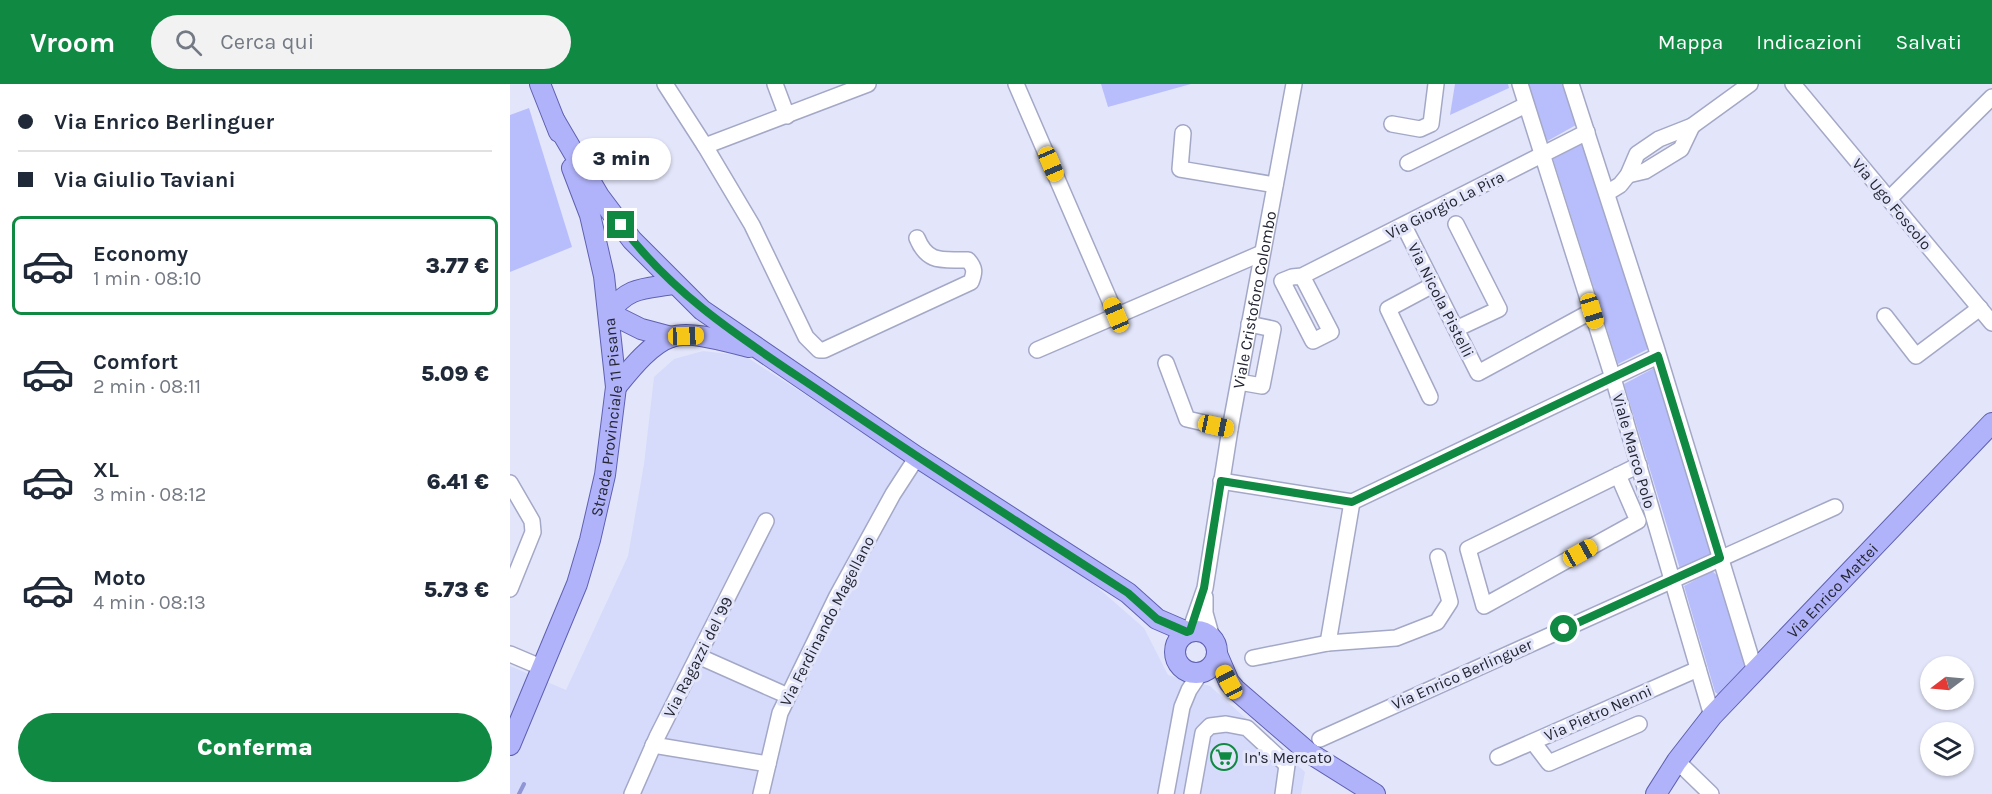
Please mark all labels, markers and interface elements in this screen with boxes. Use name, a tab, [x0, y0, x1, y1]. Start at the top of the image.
search box	[151, 15, 571, 69]
text: Vroom	[30, 26, 115, 59]
icon: search	[172, 26, 205, 59]
text: Cerca qui	[220, 29, 314, 55]
text: Mappa	[1658, 30, 1723, 54]
text: Indicazioni	[1756, 30, 1863, 54]
text: Salvati	[1896, 30, 1962, 54]
text: Via Enrico Berlinguer	[54, 109, 274, 135]
callout: 3 min	[572, 138, 670, 180]
car	[1036, 144, 1066, 184]
text: 3 min	[593, 147, 650, 170]
street label: Via Ugo Foscolo	[1848, 154, 1936, 254]
text: Via Giulio Taviani	[54, 167, 236, 193]
street label: Via Giorgio La Pira	[1383, 167, 1507, 243]
street label: Viale Cristoforo Colombo	[1228, 209, 1280, 390]
route end	[607, 211, 634, 238]
icon: car	[21, 239, 75, 293]
street label: Via Nicola Pistelli	[1404, 239, 1478, 361]
text: Economy	[93, 241, 188, 267]
text: 3.77 €	[425, 253, 489, 279]
text: 1 min · 08:10	[93, 267, 201, 290]
car	[1578, 291, 1606, 331]
car	[1101, 295, 1131, 335]
street label: Strada Provinciale 11 Pisana	[586, 317, 626, 518]
car	[668, 326, 704, 346]
icon: car	[21, 347, 75, 401]
text: Comfort	[93, 349, 178, 375]
text: 5.09 €	[421, 361, 489, 387]
text: 2 min · 08:11	[93, 375, 201, 398]
street label: Viale Marco Polo	[1608, 391, 1660, 511]
car	[1197, 413, 1235, 439]
icon: car	[21, 455, 75, 509]
text: XL	[93, 457, 119, 483]
text: 6.41 €	[427, 469, 489, 495]
text: 3 min · 08:12	[93, 483, 206, 506]
street label: Via Ferdinando Magellano	[776, 533, 878, 709]
car	[1560, 536, 1600, 570]
street label: Via Enrico Mattei	[1782, 539, 1882, 642]
icon: car	[21, 563, 75, 617]
text: Moto	[93, 565, 146, 591]
text: 5.73 €	[424, 577, 489, 603]
text: 4 min · 08:13	[93, 591, 206, 614]
street label: Via Ragazzi del '99	[659, 593, 737, 721]
route start	[1550, 615, 1577, 642]
street label: Via Enrico Berlinguer	[1389, 634, 1535, 714]
north arrow	[1920, 656, 1974, 710]
map controls	[1920, 656, 1974, 776]
car	[1213, 662, 1245, 702]
street label: Via Pietro Nenni	[1541, 681, 1655, 745]
button: Conferma	[18, 713, 492, 782]
button: layers	[1920, 722, 1974, 776]
supermarket icon: In's Mercato	[1209, 742, 1239, 772]
place label: In's Mercato	[1244, 748, 1332, 767]

